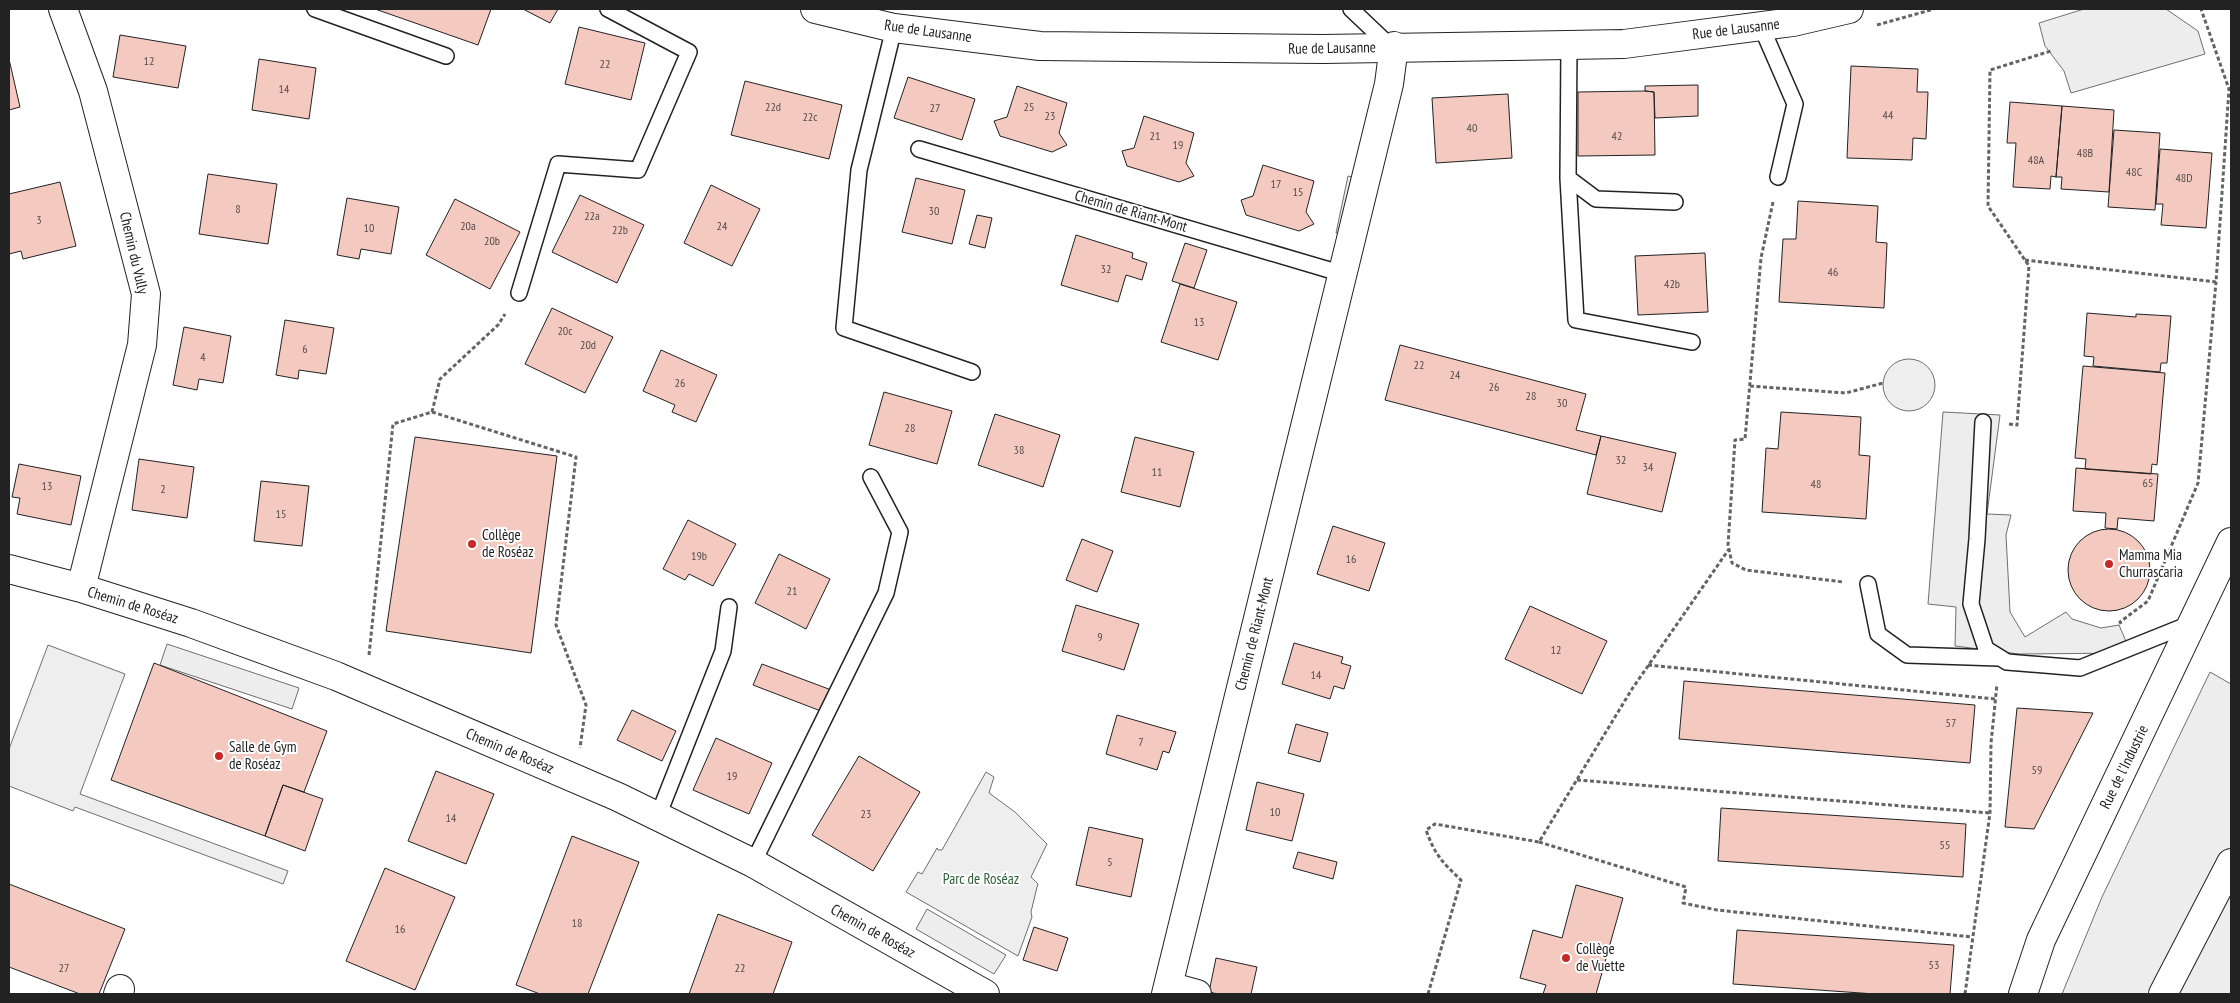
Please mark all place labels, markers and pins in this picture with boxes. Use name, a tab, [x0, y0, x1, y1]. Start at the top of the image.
place label: Collège de Roséaz	[482, 525, 534, 561]
marker: Collège de Roséaz	[466, 538, 478, 550]
place label: Mamma Mia Churrascaria	[2119, 545, 2183, 581]
marker: Mamma Mia Churrascaria	[2103, 558, 2115, 570]
place label: Salle de Gym de Roséaz	[229, 737, 296, 773]
marker: Salle de Gym de Roséaz	[213, 750, 225, 762]
place label: Collège de Vuette	[1576, 939, 1625, 975]
marker: Collège de Vuette	[1560, 952, 1572, 964]

